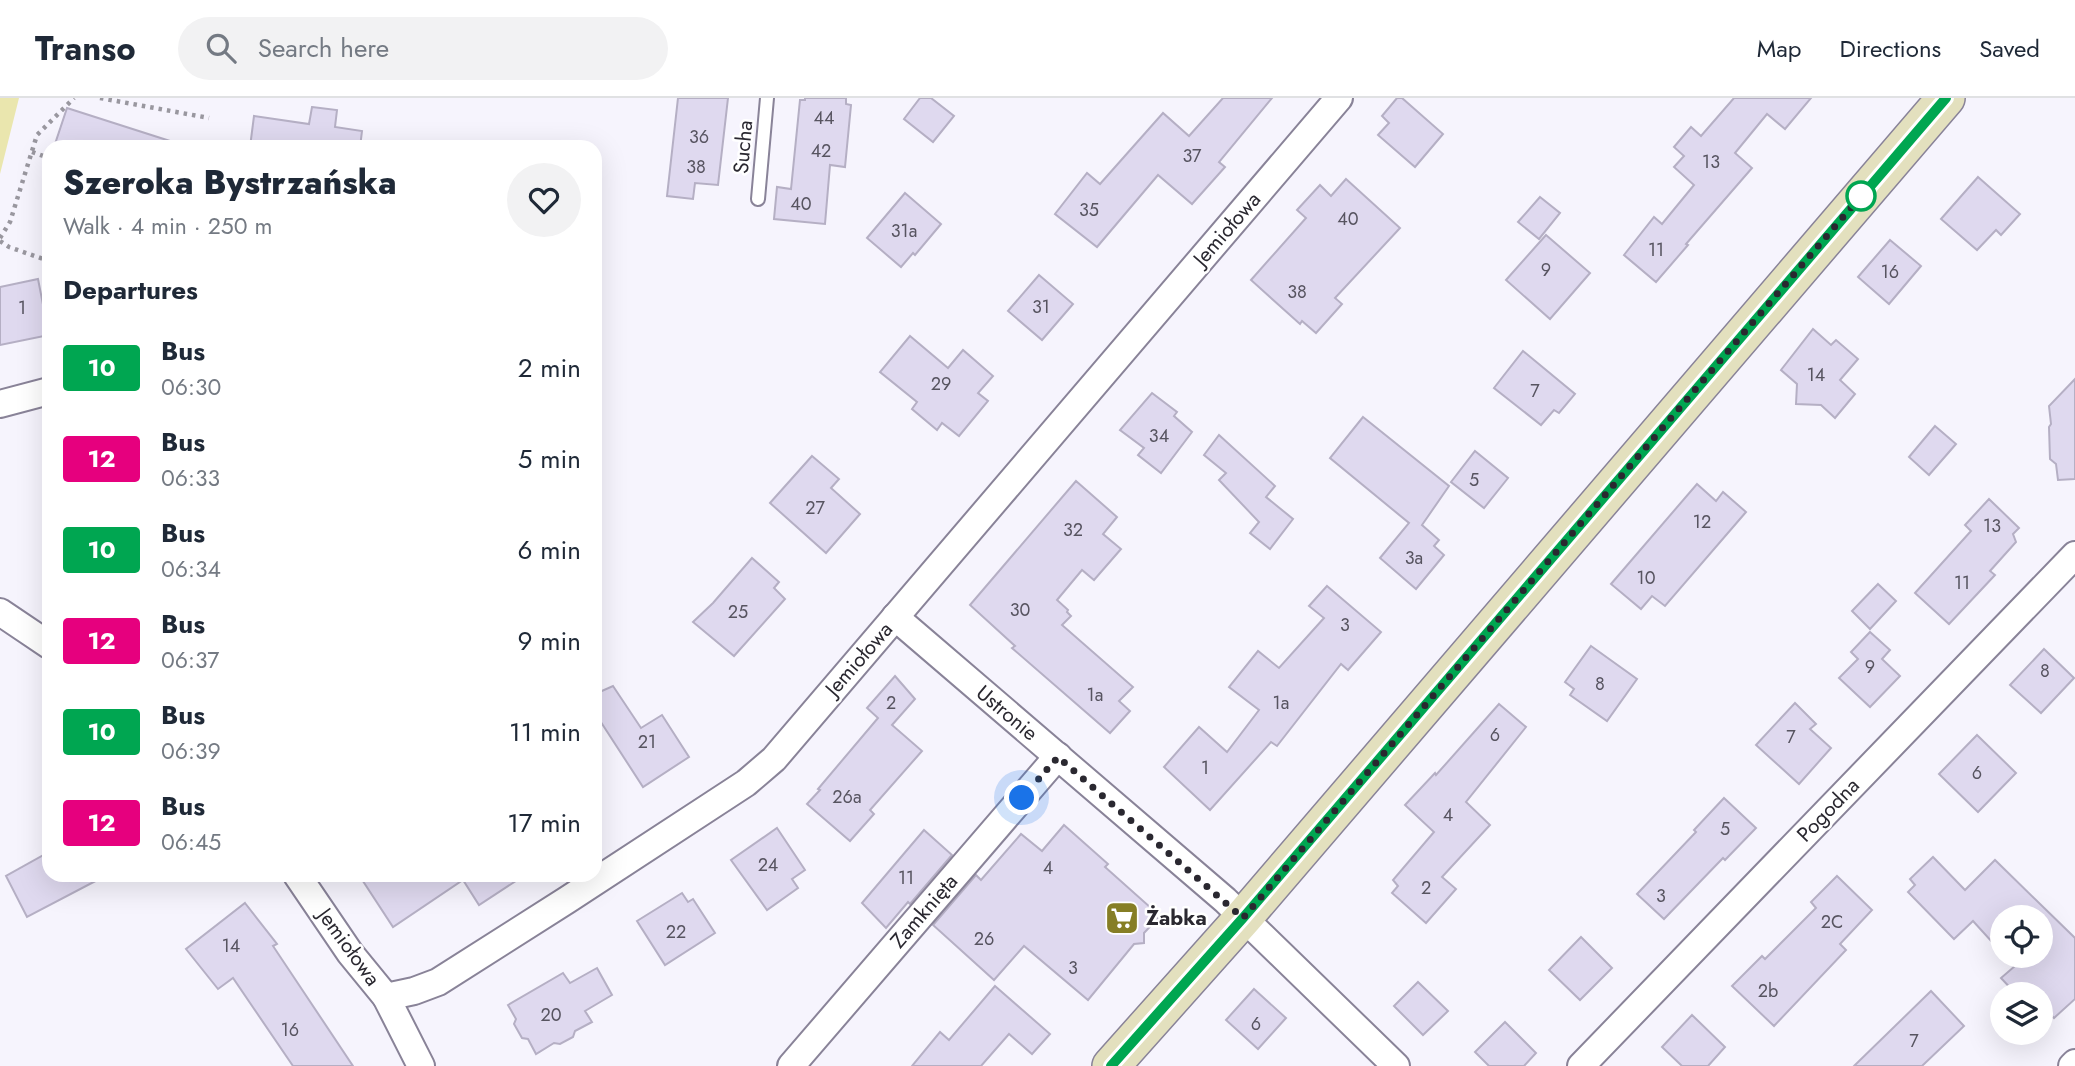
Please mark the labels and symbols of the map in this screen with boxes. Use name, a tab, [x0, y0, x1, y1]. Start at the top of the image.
house number: 44	[814, 105, 835, 131]
street label: Sucha	[726, 119, 760, 175]
house number: 36	[689, 124, 709, 150]
house number: 42	[811, 138, 831, 164]
house number: 37	[1182, 143, 1202, 169]
house number: 13	[1702, 149, 1720, 175]
house number: 38	[686, 154, 706, 180]
unlabelled marker	[1846, 181, 1876, 211]
street label: Jemiołowa	[1184, 185, 1268, 275]
house number: 40	[790, 191, 812, 217]
house number: 35	[1079, 197, 1099, 223]
house number: 40	[1337, 206, 1359, 232]
house number: 31a	[891, 218, 917, 244]
house number: 11	[1648, 237, 1664, 263]
house number: 9	[1541, 257, 1551, 283]
house number: 16	[1881, 259, 1899, 285]
house number: 38	[1287, 279, 1307, 305]
house number: 31	[1032, 294, 1050, 320]
house number: 1	[18, 295, 26, 321]
house number: 14	[1807, 362, 1825, 388]
house number: 29	[931, 371, 951, 397]
house number: 7	[1530, 378, 1540, 404]
house number: 34	[1149, 423, 1169, 449]
house number: 5	[1469, 467, 1479, 493]
house number: 27	[805, 495, 825, 521]
house number: 12	[1693, 509, 1711, 535]
house number: 13	[1983, 513, 2001, 539]
house number: 32	[1063, 517, 1083, 543]
house number: 3a	[1405, 545, 1423, 571]
house number: 10	[1637, 565, 1656, 591]
house number: 11	[1954, 570, 1970, 596]
house number: 30	[1010, 597, 1031, 623]
house number: 25	[728, 599, 748, 625]
house number: 3	[1340, 612, 1350, 638]
street label: Jemiołowa	[816, 615, 900, 705]
house number: 9	[1865, 654, 1875, 680]
house number: 8	[2040, 658, 2050, 684]
house number: 8	[1595, 671, 1605, 697]
street label: Ustronie	[970, 678, 1044, 748]
house number: 1a	[1087, 682, 1103, 708]
house number: 2	[886, 690, 896, 716]
house number: 1a	[1273, 690, 1289, 716]
house number: 6	[1490, 722, 1500, 748]
house number: 7	[1786, 724, 1796, 750]
house number: 21	[638, 729, 656, 755]
house number: 1	[1201, 755, 1209, 781]
house number: 6	[1972, 760, 1982, 786]
street label: Pogodna	[1790, 771, 1866, 849]
your location	[1004, 780, 1039, 815]
house number: 26a	[832, 784, 862, 810]
house number: 4	[1443, 802, 1453, 828]
house number: 5	[1720, 816, 1730, 842]
house number: 24	[758, 852, 778, 878]
house number: 4	[1043, 855, 1053, 881]
house number: 11	[898, 865, 914, 891]
street label: Zamknięta	[883, 867, 965, 955]
house number: 2	[1421, 875, 1431, 901]
house number: 3	[1656, 883, 1666, 909]
supermarket icon: Żabka	[1103, 899, 1141, 937]
street label: Jemiołowa	[309, 900, 387, 992]
place label: Żabka	[1146, 903, 1207, 933]
house number: 2C	[1821, 909, 1843, 935]
house number: 22	[666, 919, 686, 945]
house number: 26	[974, 926, 994, 952]
house number: 14	[222, 933, 240, 959]
house number: 3	[1068, 955, 1078, 981]
house number: 2b	[1758, 978, 1778, 1004]
house number: 20	[540, 1002, 562, 1028]
house number: 6	[1251, 1011, 1261, 1037]
house number: 16	[281, 1017, 299, 1043]
house number: 7	[1909, 1028, 1919, 1054]

